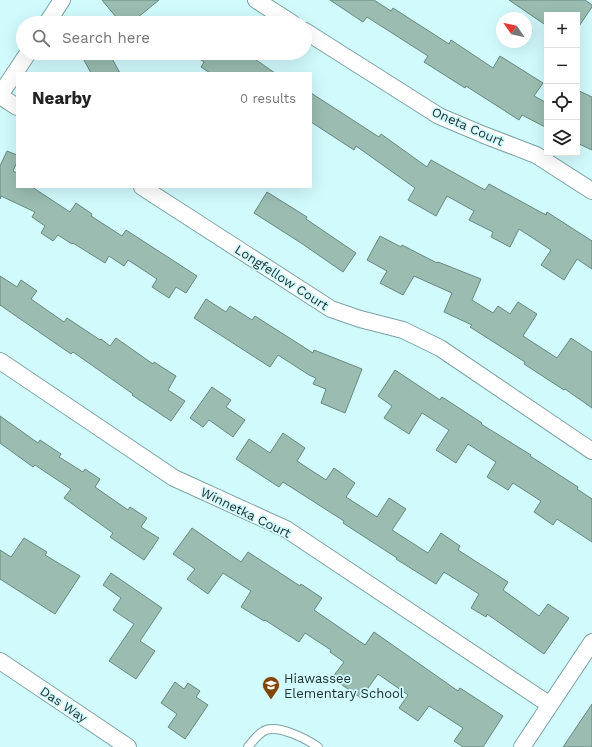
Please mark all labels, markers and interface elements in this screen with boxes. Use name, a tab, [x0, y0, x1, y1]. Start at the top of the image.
north arrow	[496, 12, 532, 48]
map controls	[544, 12, 580, 156]
button: +	[544, 12, 580, 48]
search box	[16, 16, 312, 60]
icon: search	[30, 27, 52, 49]
text: Search here	[62, 29, 150, 47]
button: −	[544, 48, 580, 84]
button: locate	[544, 84, 580, 120]
text: Nearby	[32, 88, 91, 108]
text: 0 results	[240, 91, 296, 106]
street label: Oneta Court	[430, 104, 507, 149]
button: layers	[544, 120, 580, 156]
street label: Longfellow Court	[232, 242, 332, 314]
street label: Winnetka Court	[198, 484, 294, 541]
place label: Hiawassee Elementary School	[284, 671, 404, 701]
school or university icon: Hiawassee Elementary School	[261, 675, 281, 700]
street label: Das Way	[37, 683, 90, 726]

